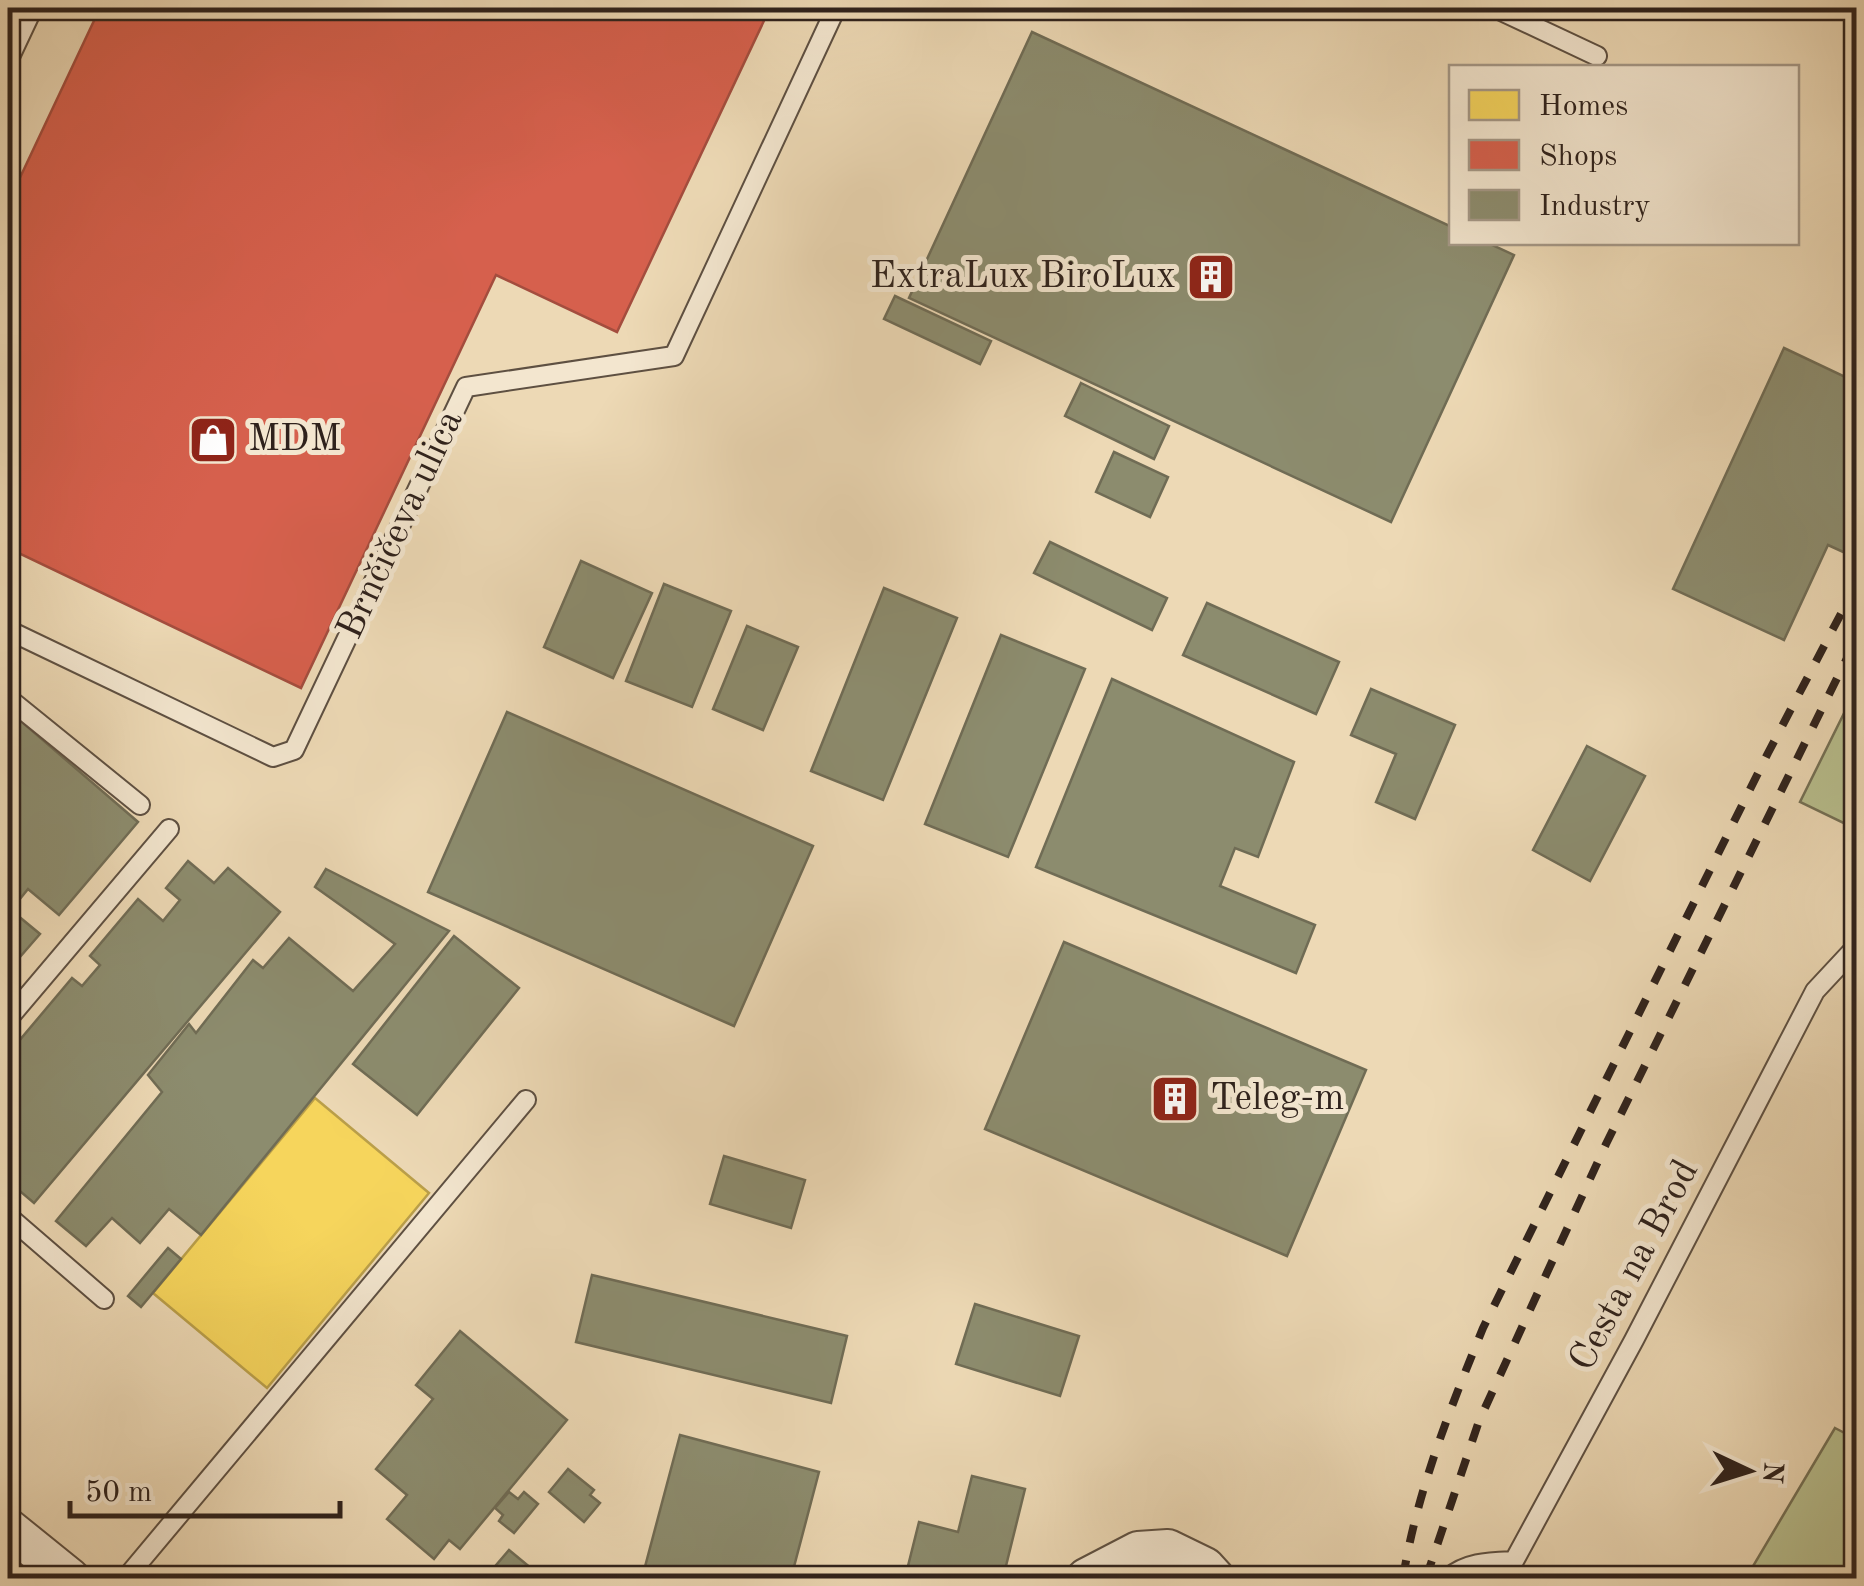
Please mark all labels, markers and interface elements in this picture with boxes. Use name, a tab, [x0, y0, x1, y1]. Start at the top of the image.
legend	[1449, 65, 1799, 245]
text: Homes	[1539, 92, 1628, 122]
text: Shops	[1539, 142, 1617, 172]
text: Industry	[1539, 192, 1651, 222]
building icon: ExtraLux BiroLux	[1185, 251, 1237, 303]
place label: ExtraLux BiroLux	[870, 258, 1176, 296]
street label: Brnčičeva ulica	[331, 405, 471, 645]
shop icon: MDM	[187, 414, 239, 466]
place label: MDM	[248, 421, 341, 459]
building icon: Teleg-m	[1149, 1073, 1201, 1125]
place label: Teleg-m	[1210, 1080, 1345, 1118]
street label: Cesta na Brod	[1564, 1154, 1706, 1378]
north arrow	[1699, 1421, 1799, 1521]
scale bar	[70, 1456, 340, 1518]
text: N	[1756, 1461, 1786, 1485]
text: 50 m	[85, 1478, 152, 1508]

